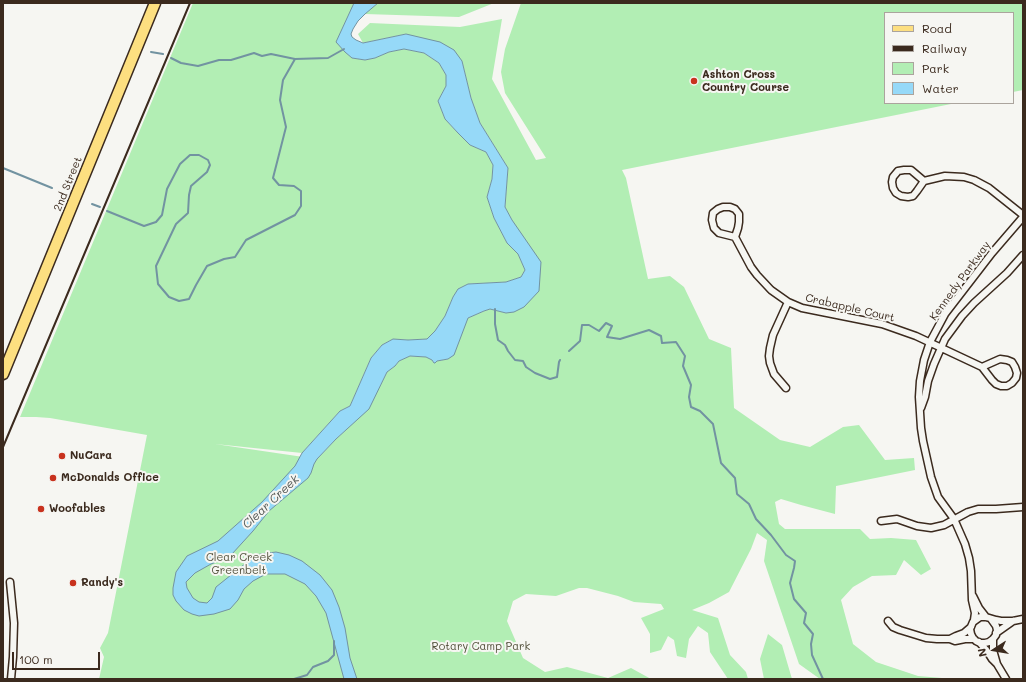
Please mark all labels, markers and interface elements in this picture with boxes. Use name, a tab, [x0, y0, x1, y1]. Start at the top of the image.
legend	[884, 12, 1014, 104]
text: Road	[922, 20, 952, 36]
text: Railway	[922, 40, 967, 56]
text: Park	[922, 60, 949, 76]
place label: Ashton Cross Country Course	[702, 68, 789, 94]
marker: Ashton Cross Country Course	[689, 76, 699, 86]
text: Water	[922, 80, 959, 96]
street label: 2nd Street	[51, 155, 85, 213]
street label: Kennedy Parkway	[927, 239, 993, 323]
street label: Crabapple Court	[804, 291, 896, 325]
place label: NuCara	[70, 449, 112, 463]
marker: NuCara	[57, 451, 67, 461]
place label: McDonalds Office	[61, 471, 159, 485]
water label: Clear Creek	[240, 472, 302, 532]
marker: McDonalds Office	[48, 473, 58, 483]
place label: Woofables	[49, 502, 105, 516]
marker: Woofables	[36, 504, 46, 514]
park label: Clear Creek Greenbelt	[206, 551, 272, 577]
place label: Randy's	[81, 576, 123, 590]
marker: Randy's	[68, 578, 78, 588]
north arrow	[974, 630, 1014, 670]
park label: Rotary Camp Park	[432, 640, 530, 654]
scale bar	[14, 644, 102, 670]
text: N	[974, 647, 990, 658]
text: 100 m	[19, 651, 53, 667]

